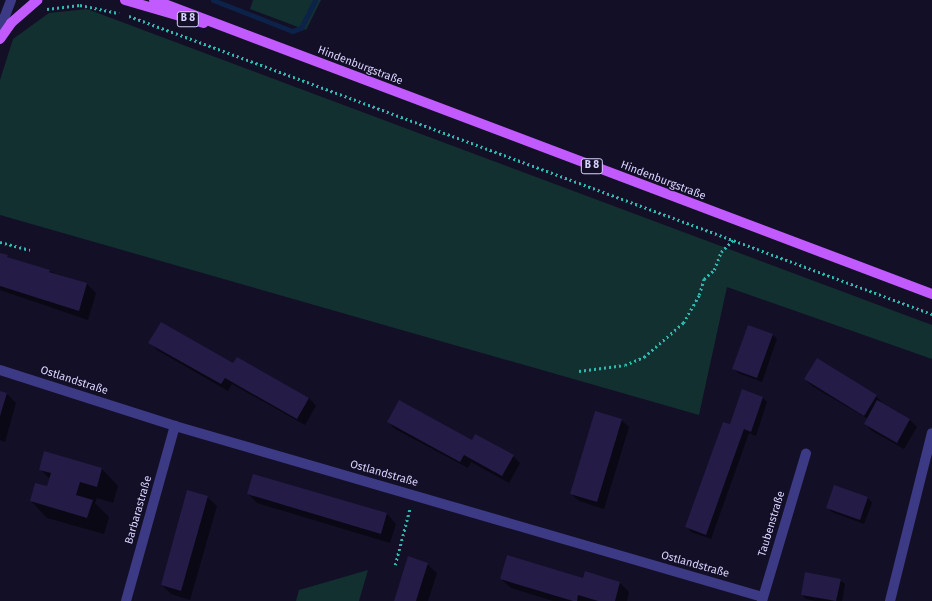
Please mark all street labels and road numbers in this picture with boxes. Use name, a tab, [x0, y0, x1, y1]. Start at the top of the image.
road number: B 8	[176, 11, 200, 27]
street label: Hindenburgstraße	[316, 44, 404, 88]
road number: B 8	[580, 158, 604, 174]
street label: Hindenburgstraße	[619, 159, 707, 203]
street label: Ostlandstraße	[39, 364, 109, 398]
street label: Ostlandstraße	[348, 458, 420, 490]
street label: Barbarastraße	[123, 474, 155, 546]
street label: Taubenstraße	[756, 490, 788, 558]
street label: Ostlandstraße	[659, 549, 731, 581]

